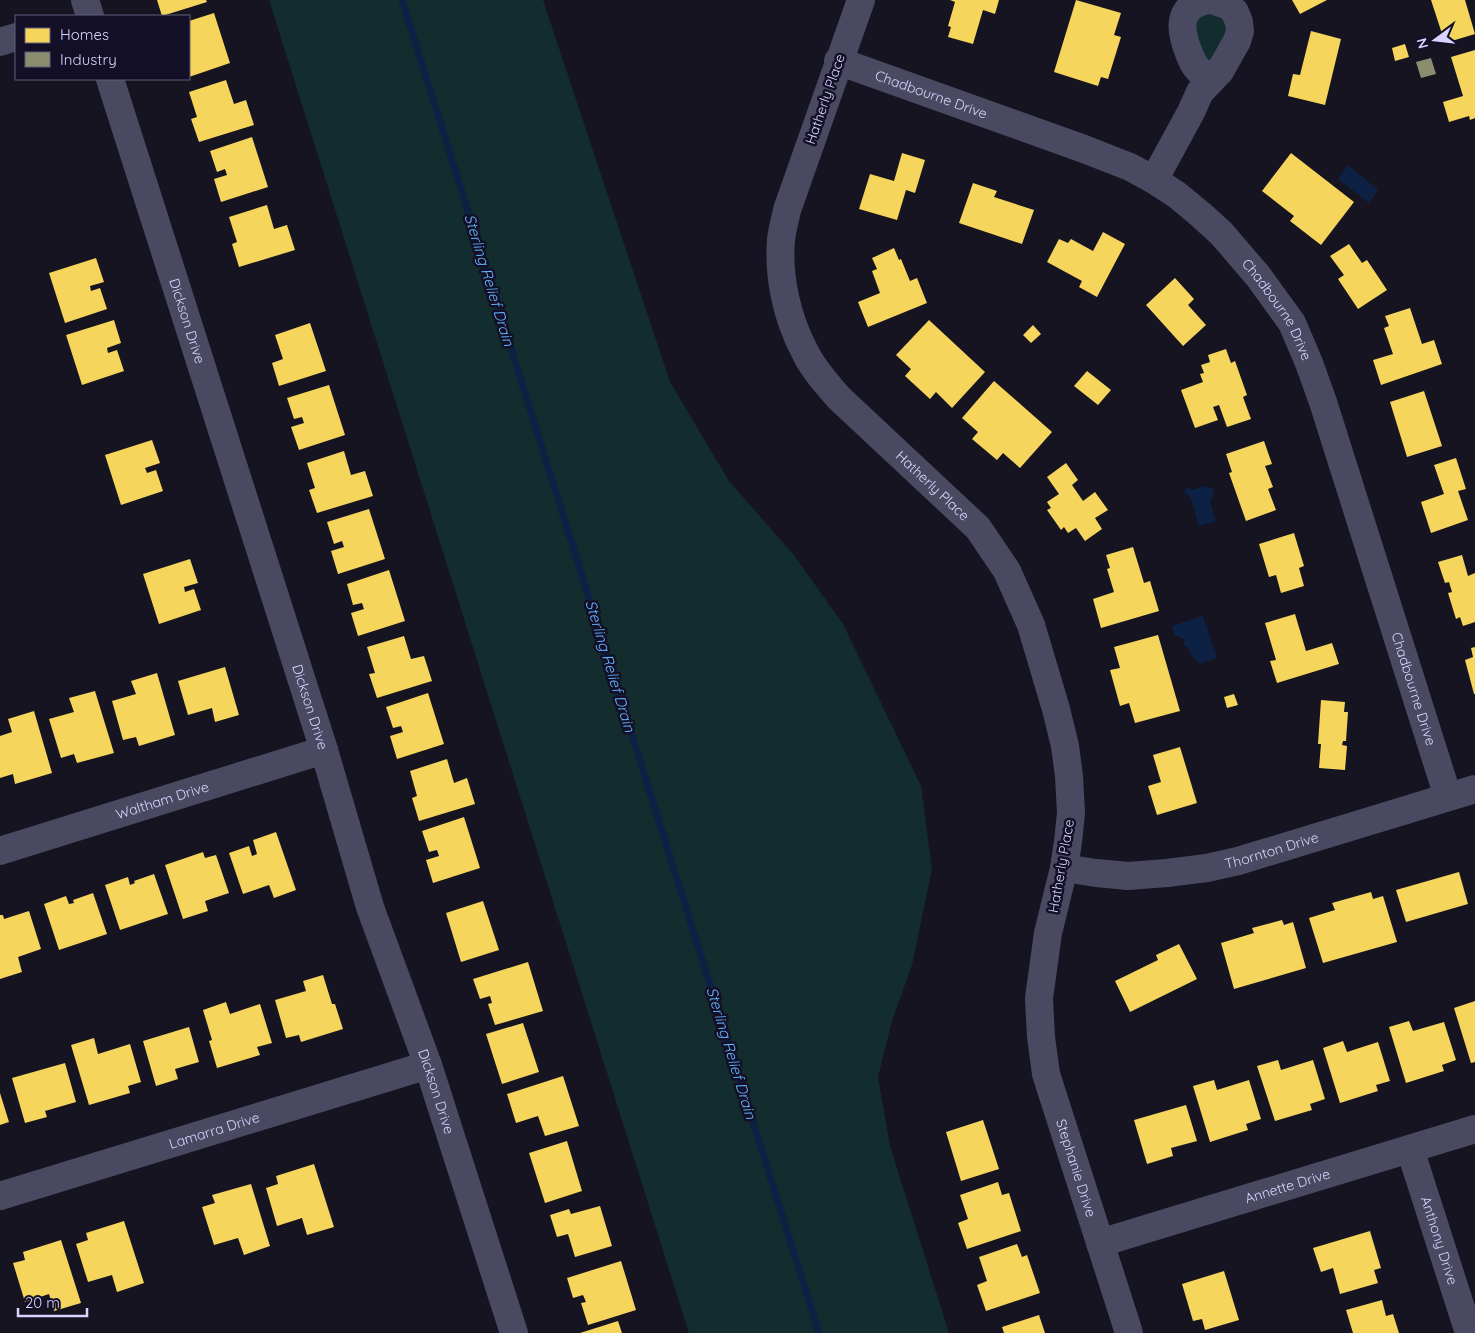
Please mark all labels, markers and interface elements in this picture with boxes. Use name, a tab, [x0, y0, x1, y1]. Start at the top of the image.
legend	[15, 15, 190, 80]
north arrow	[1410, 15, 1460, 65]
text: Homes	[60, 25, 109, 44]
text: N	[1412, 36, 1432, 51]
text: Industry	[60, 50, 117, 69]
street label: Hatherly Place	[801, 51, 849, 147]
street label: Chadbourne Drive	[873, 66, 990, 123]
water label: Sterling Relief Drain	[460, 212, 519, 348]
street label: Chadbourne Drive	[1238, 255, 1316, 363]
street label: Dickson Drive	[165, 276, 209, 366]
street label: Hatherly Place	[892, 447, 974, 525]
water label: Sterling Relief Drain	[581, 598, 640, 734]
street label: Chadbourne Drive	[1387, 630, 1440, 748]
street label: Dickson Drive	[288, 662, 332, 752]
street label: Waltham Drive	[114, 777, 211, 823]
street label: Hatherly Place	[1044, 818, 1078, 914]
street label: Thornton Drive	[1223, 828, 1321, 873]
water label: Sterling Relief Drain	[702, 985, 761, 1121]
street label: Dickson Drive	[414, 1046, 459, 1136]
street label: Lamarra Drive	[167, 1108, 262, 1153]
street label: Stephanie Drive	[1052, 1117, 1100, 1219]
street label: Annette Drive	[1243, 1165, 1332, 1207]
street label: Anthony Drive	[1417, 1194, 1462, 1287]
scale bar	[18, 1286, 86, 1318]
text: 20 m	[25, 1293, 60, 1312]

